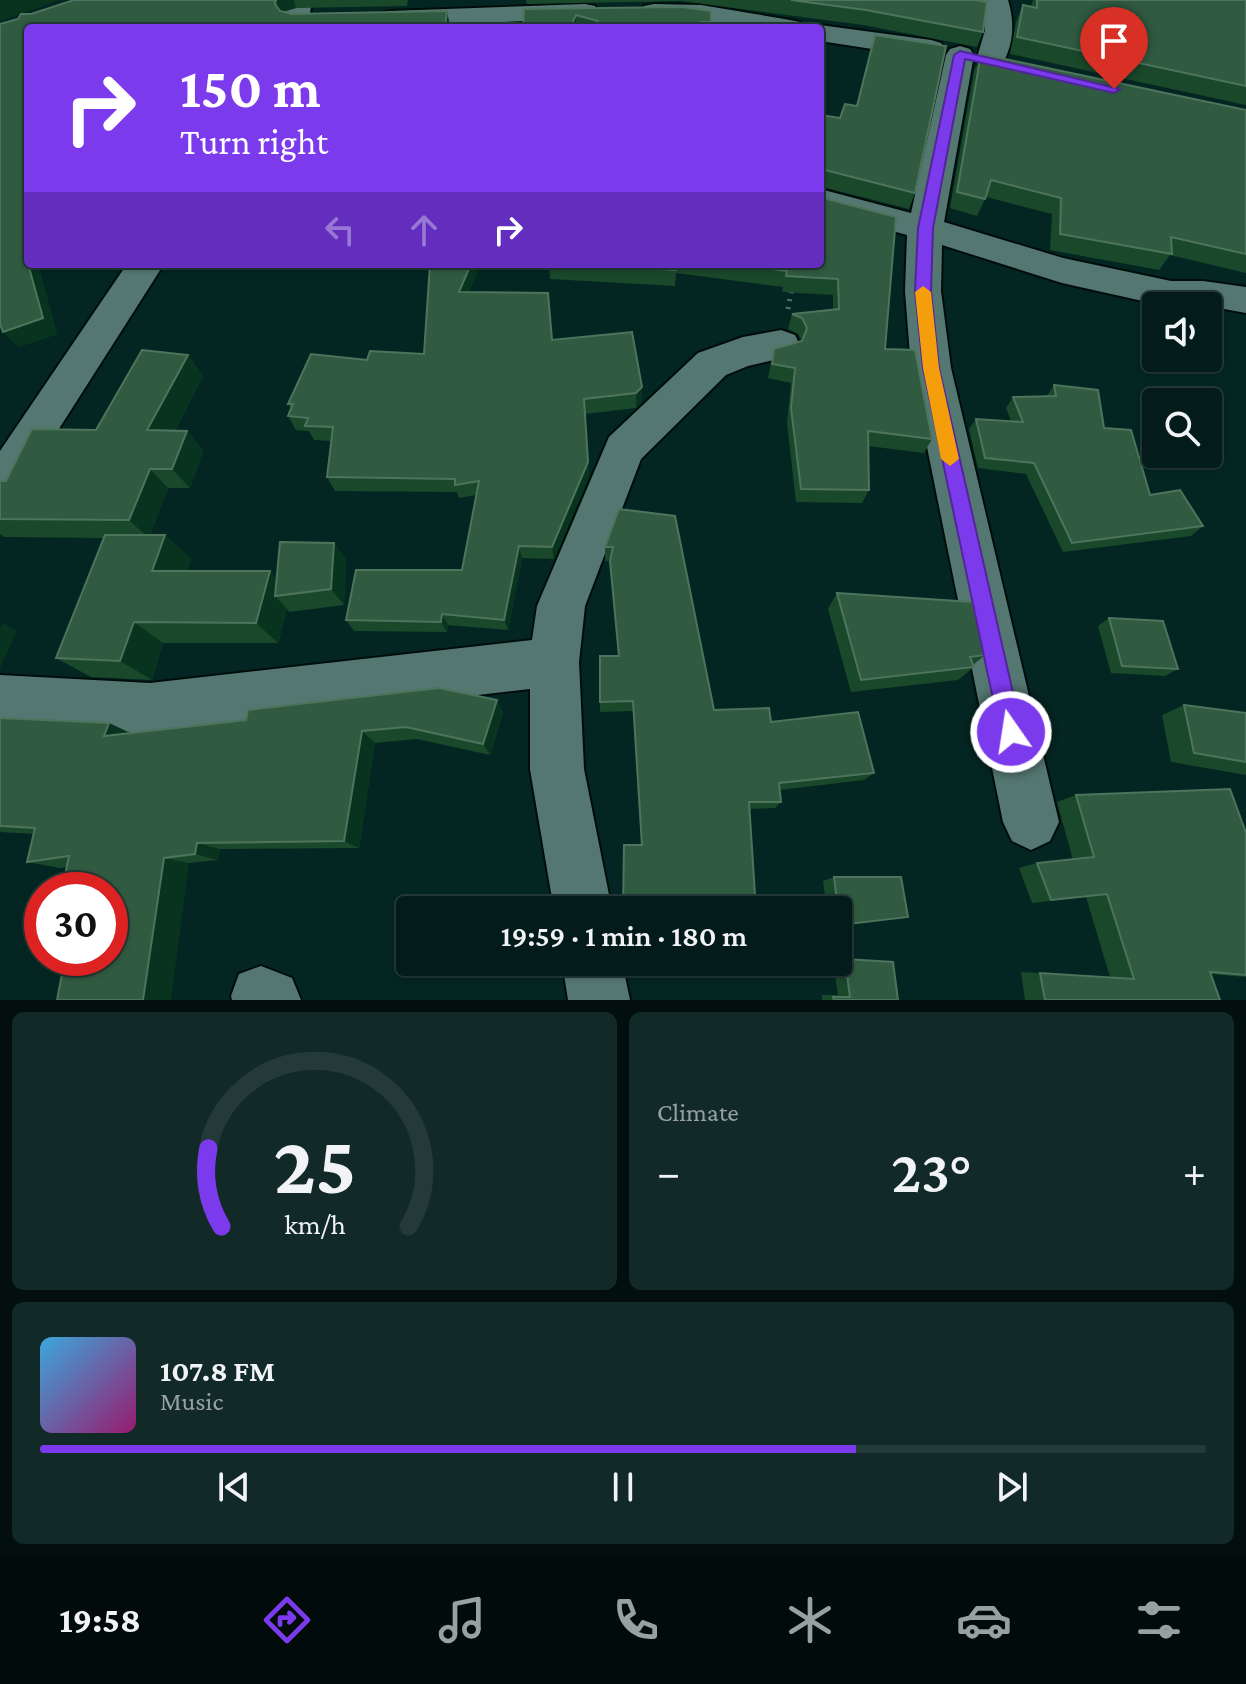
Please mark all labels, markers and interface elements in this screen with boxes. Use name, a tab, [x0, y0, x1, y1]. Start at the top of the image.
pin	[1080, 7, 1148, 89]
icon: arrive	[1092, 19, 1136, 63]
icon: right	[48, 56, 152, 160]
text: 150 m	[180, 57, 321, 119]
text: Turn right	[180, 122, 328, 162]
icon: left	[318, 208, 362, 252]
icon: ahead	[402, 208, 446, 252]
icon: right	[486, 208, 530, 252]
map controls	[1142, 292, 1222, 468]
button: sound	[1142, 292, 1222, 372]
button: search	[1142, 388, 1222, 468]
position arrow	[969, 690, 1053, 774]
speed limit sign: 30	[24, 872, 128, 976]
text: 19:59 · 1 min · 180 m	[501, 919, 747, 952]
text: Climate	[657, 1098, 739, 1127]
text: 25	[273, 1118, 356, 1211]
text: 23°	[891, 1138, 972, 1205]
text: −	[657, 1148, 680, 1196]
text: +	[1183, 1148, 1206, 1196]
text: km/h	[284, 1208, 345, 1240]
text: 107.8 FM	[160, 1354, 275, 1387]
text: Music	[160, 1387, 223, 1416]
icon: previous	[212, 1465, 256, 1509]
icon: pause	[601, 1465, 645, 1509]
icon: next	[990, 1465, 1034, 1509]
icon: directions	[259, 1592, 315, 1648]
icon: music	[434, 1592, 490, 1648]
icon: phone	[608, 1592, 664, 1648]
icon: climate	[782, 1592, 838, 1648]
icon: car	[956, 1592, 1012, 1648]
icon: filters	[1131, 1592, 1187, 1648]
text: 19:58	[59, 1600, 141, 1640]

